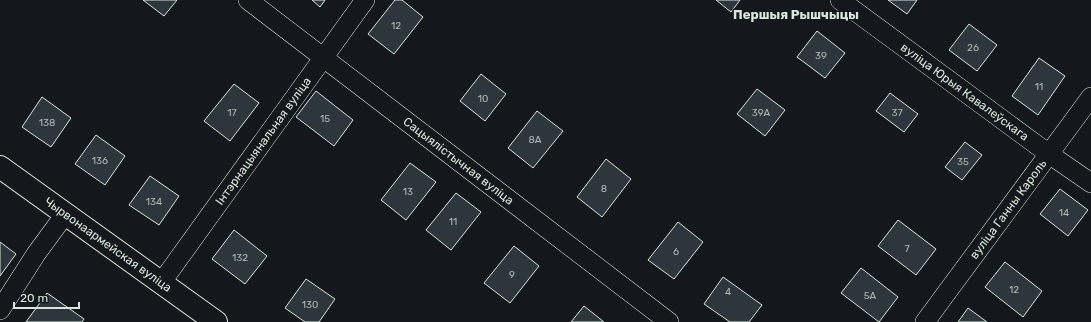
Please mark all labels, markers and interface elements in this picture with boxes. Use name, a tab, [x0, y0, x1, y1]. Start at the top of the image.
district label: Першыя Рышчыцы	[733, 7, 859, 22]
house number: 12	[391, 20, 401, 32]
street label: вуліца Юрыя Кавалеўскага	[898, 40, 1031, 144]
house number: 26	[967, 42, 979, 54]
house number: 39	[815, 50, 827, 62]
street label: Інтэрнацыянальная вуліца	[213, 74, 314, 208]
house number: 11	[1035, 81, 1043, 93]
house number: 10	[478, 93, 488, 105]
house number: 17	[227, 107, 237, 119]
house number: 39А	[752, 107, 771, 119]
house number: 37	[891, 107, 903, 119]
house number: 15	[320, 113, 330, 125]
street label: Сацыялістычная вуліца	[401, 114, 516, 208]
house number: 138	[39, 117, 55, 129]
house number: 8А	[528, 134, 542, 146]
house number: 136	[92, 155, 108, 167]
house number: 35	[957, 156, 969, 168]
street label: вуліца Ганны Кароль	[967, 157, 1049, 262]
house number: 8	[601, 183, 607, 195]
house number: 13	[403, 186, 413, 198]
street label: Чырвонаармейская вуліца	[42, 194, 174, 295]
house number: 134	[146, 196, 162, 208]
house number: 14	[1059, 207, 1069, 219]
house number: 11	[449, 216, 457, 228]
house number: 7	[904, 243, 910, 255]
house number: 6	[673, 246, 679, 258]
house number: 132	[232, 252, 248, 264]
house number: 9	[509, 269, 515, 281]
scale bar	[14, 284, 79, 310]
house number: 12	[1009, 284, 1019, 296]
house number: 4	[725, 286, 731, 298]
house number: 5А	[864, 290, 877, 302]
text: 20 m	[20, 291, 48, 305]
house number: 130	[302, 299, 318, 311]

